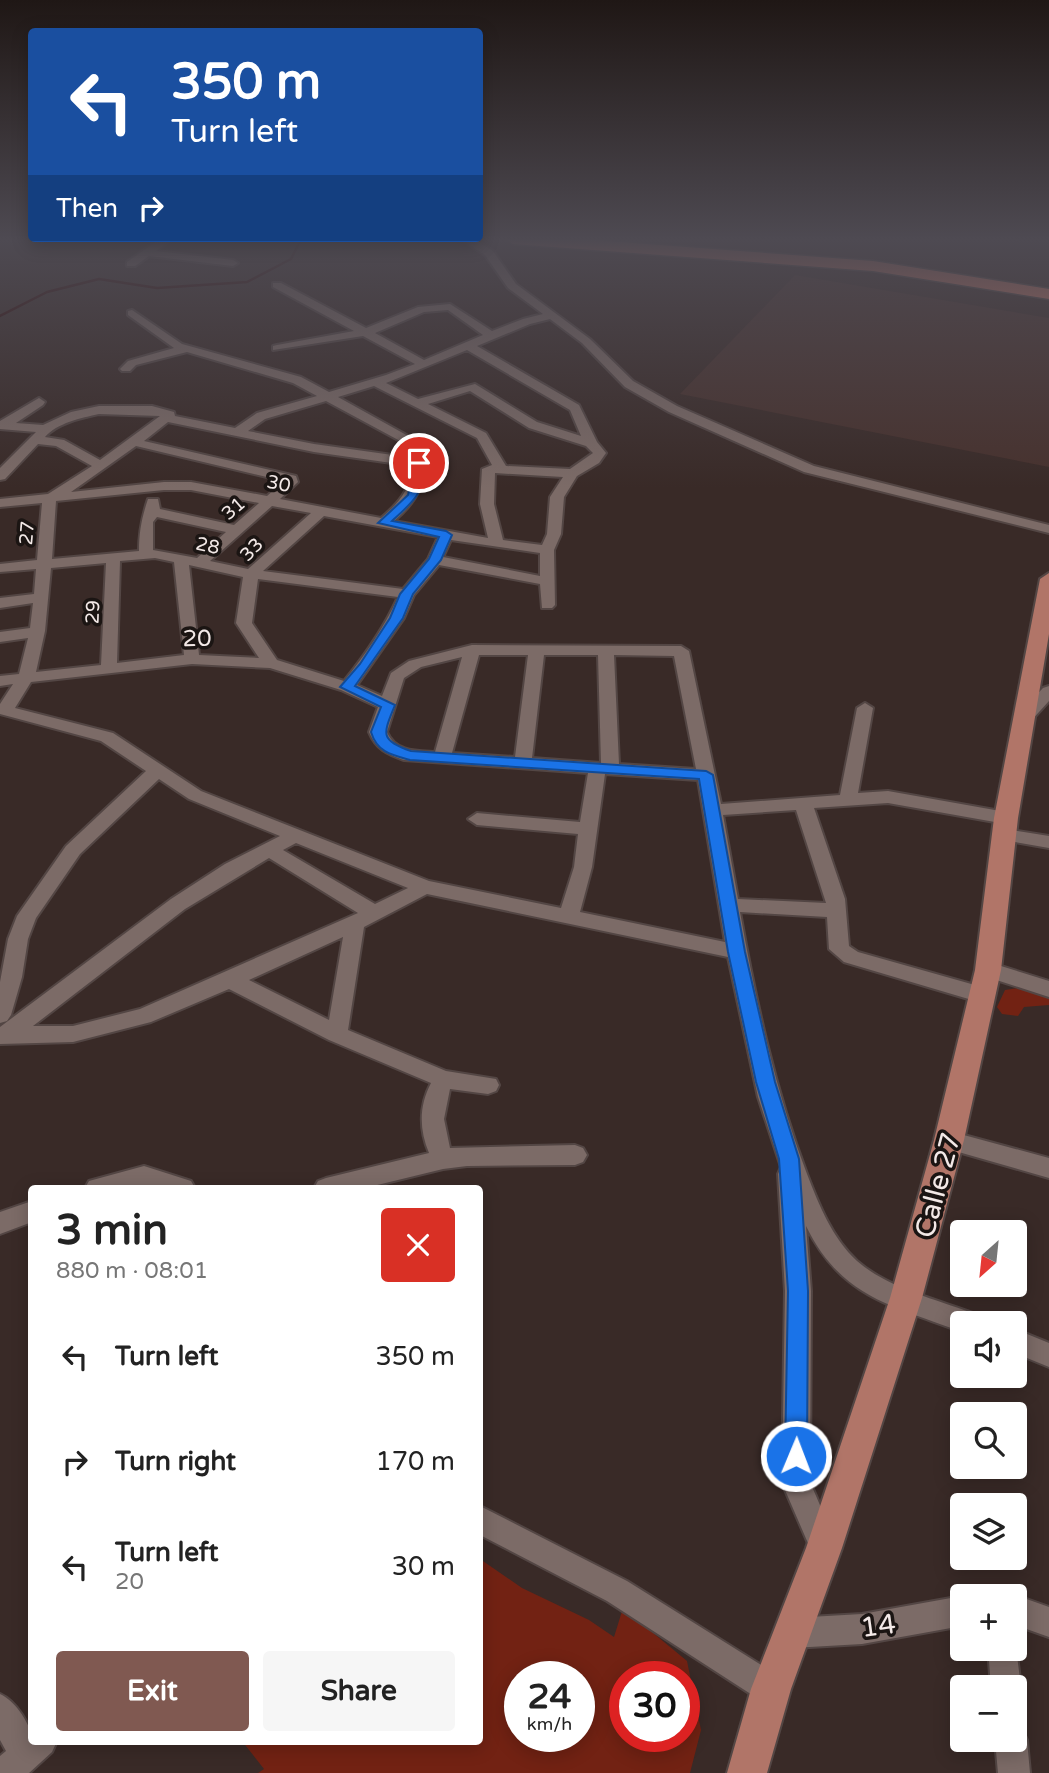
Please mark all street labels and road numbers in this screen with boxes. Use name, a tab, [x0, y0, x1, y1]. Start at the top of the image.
street label: 30	[265, 471, 293, 497]
street label: 31	[217, 493, 250, 525]
street label: 27	[15, 520, 39, 546]
street label: 28	[194, 533, 222, 559]
street label: 33	[236, 533, 268, 566]
street label: 29	[82, 600, 104, 624]
street label: 20	[182, 625, 212, 653]
street label: Calle 27	[908, 1129, 968, 1242]
street label: 14	[858, 1607, 898, 1645]

